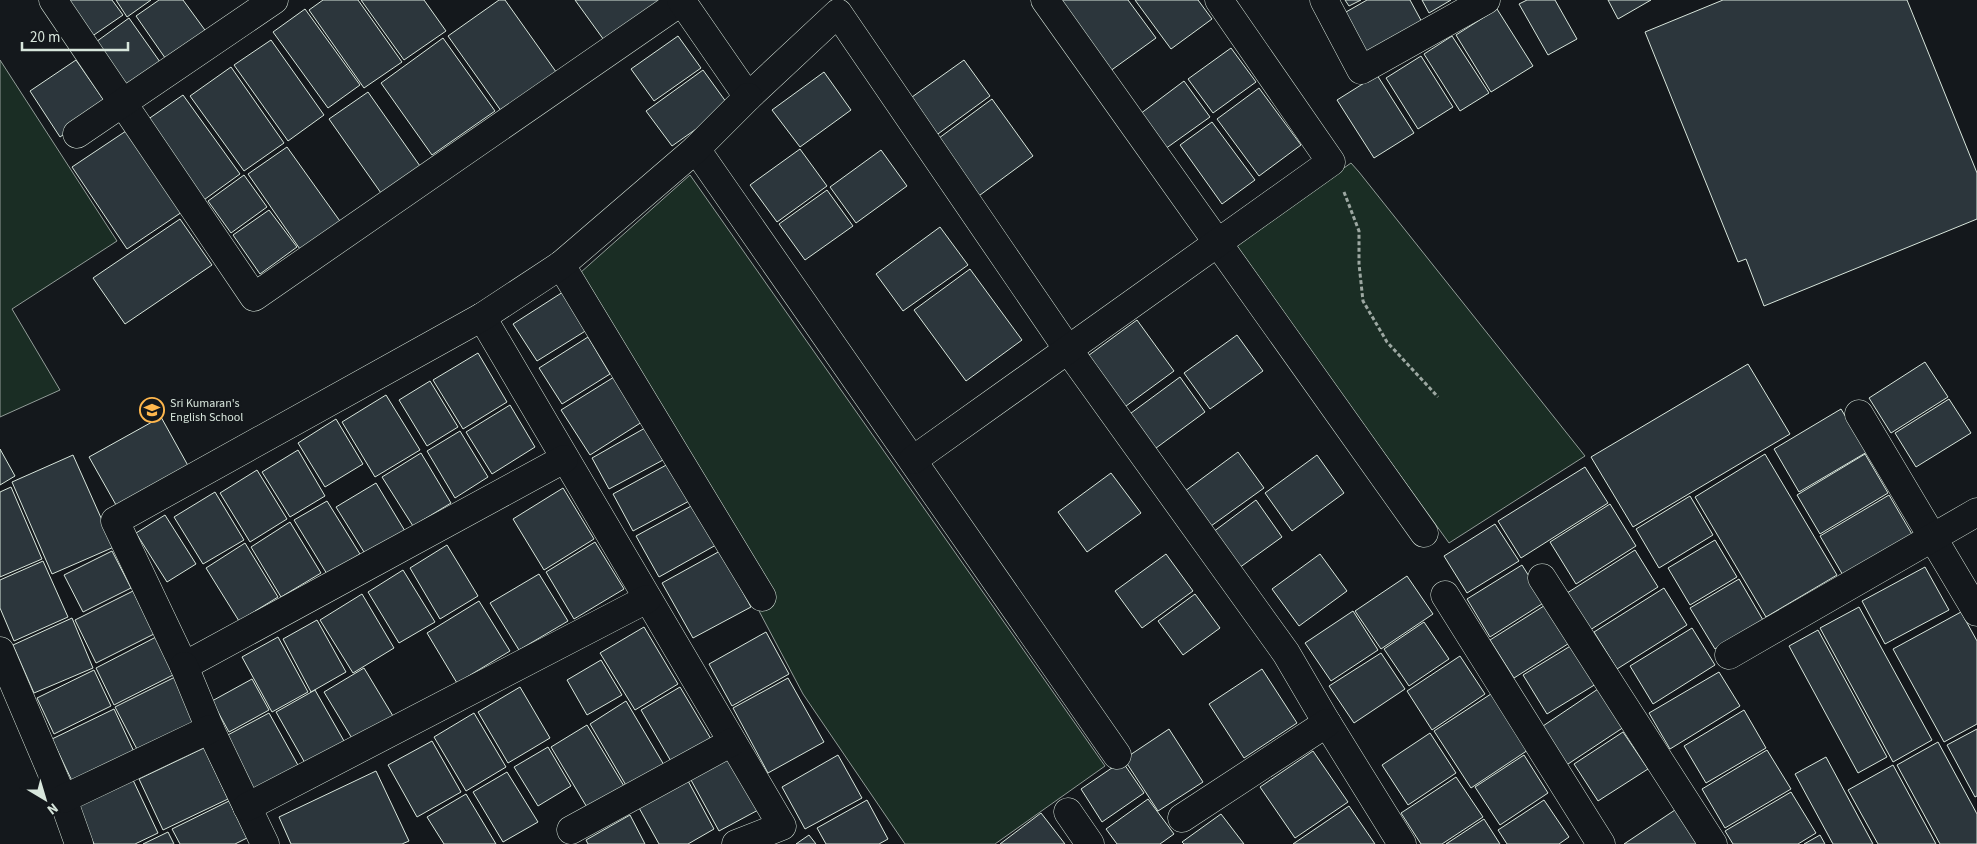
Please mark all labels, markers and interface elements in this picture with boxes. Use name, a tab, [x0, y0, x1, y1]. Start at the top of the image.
scale bar	[22, 20, 129, 52]
text: 20 m	[30, 27, 60, 48]
place label: Sri Kumaran's English School	[170, 395, 243, 426]
school or university icon: Sri Kumaran's English School	[139, 397, 165, 423]
north arrow	[20, 774, 70, 824]
text: N	[43, 798, 62, 819]

